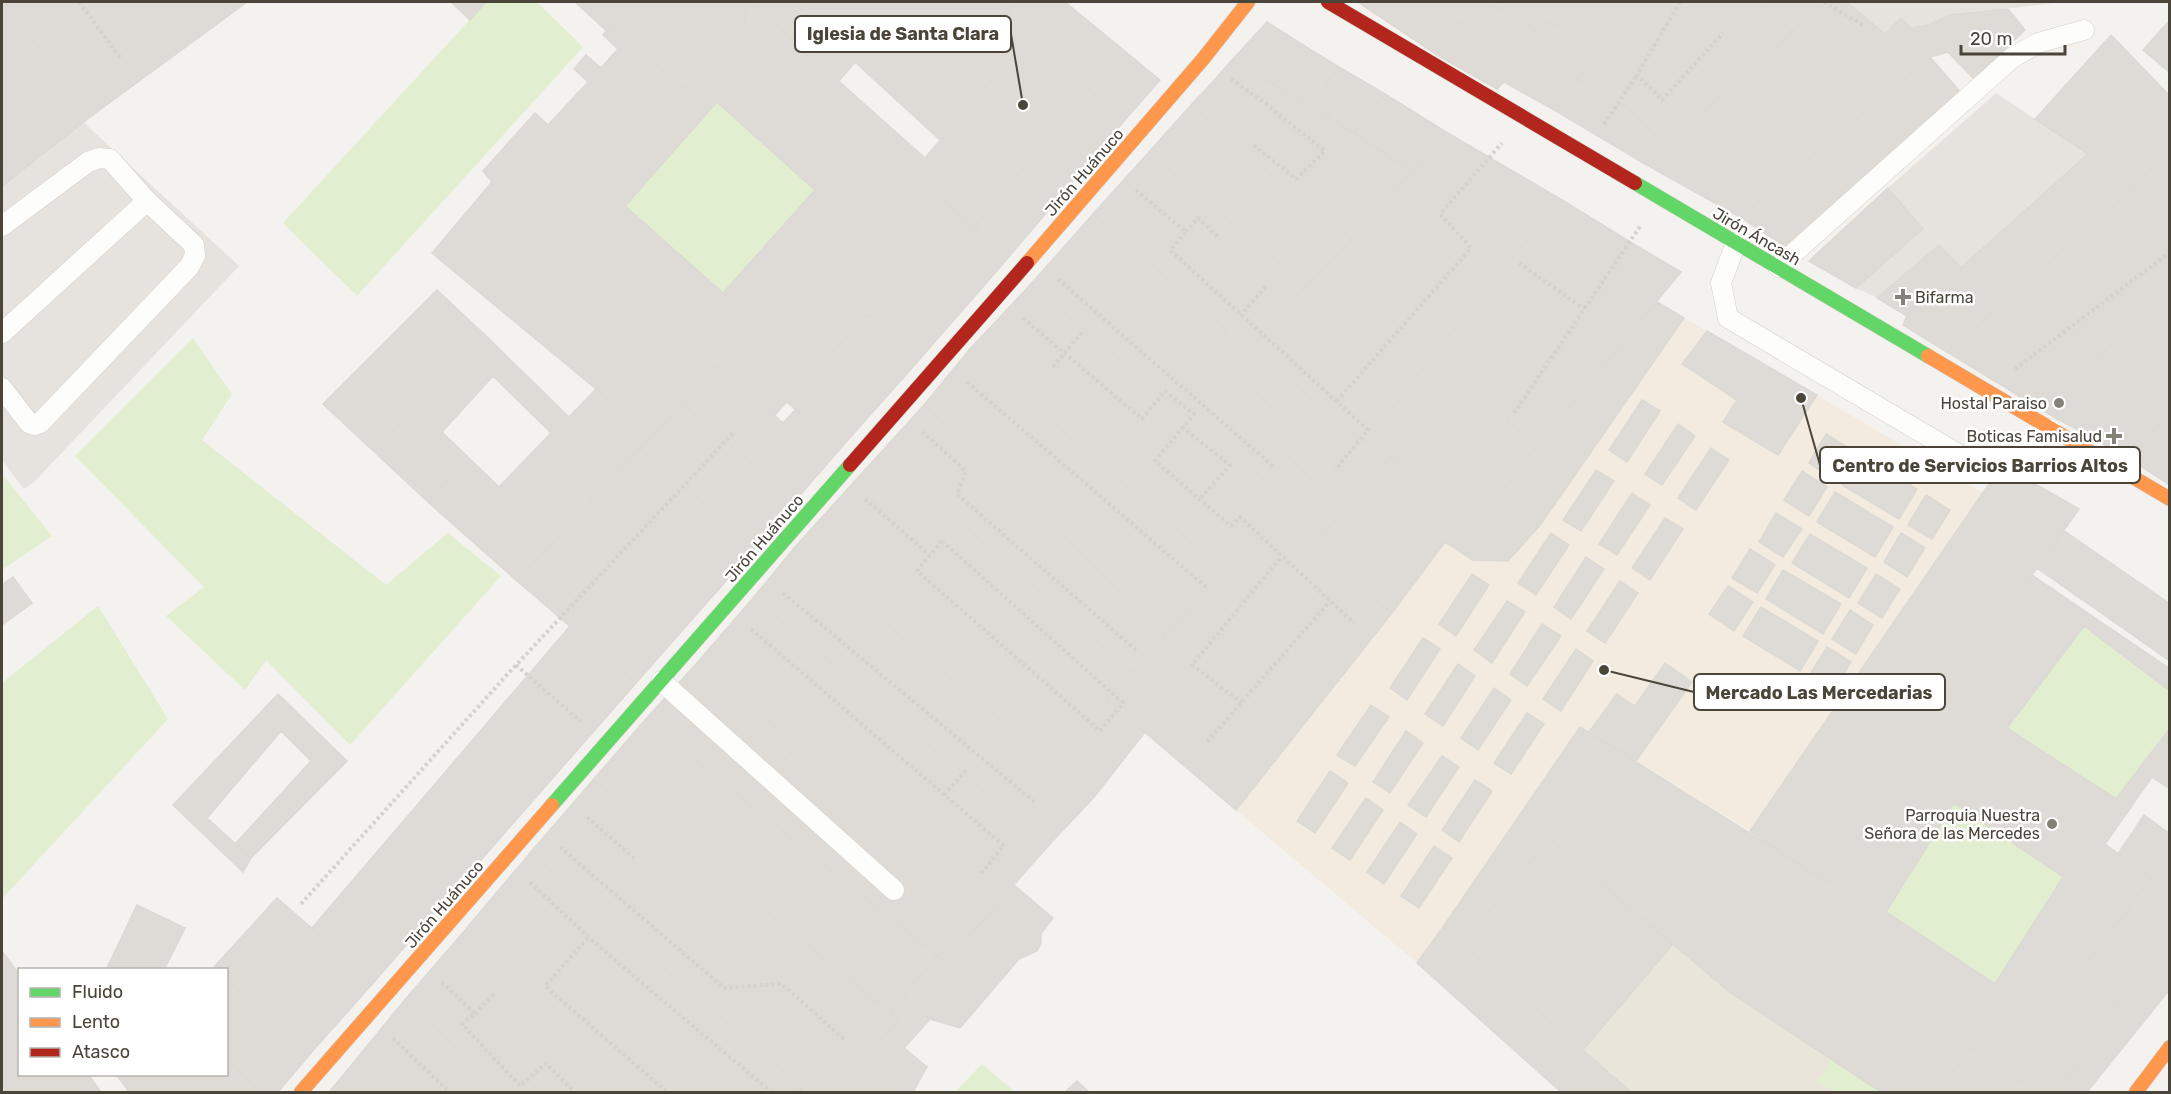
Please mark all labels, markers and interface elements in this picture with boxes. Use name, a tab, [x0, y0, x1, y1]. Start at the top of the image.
callout: Iglesia de Santa Clara	[795, 16, 1011, 52]
scale bar	[1961, 18, 2064, 56]
text: Iglesia de Santa Clara	[807, 23, 999, 45]
text: 20 m	[1970, 28, 2012, 50]
street label: Jirón Huánuco	[1041, 125, 1128, 220]
street label: Jirón Áncash	[1709, 204, 1804, 269]
place label: Bifarma	[1915, 288, 1974, 307]
marker: Bifarma	[1896, 290, 1910, 304]
place label: Hostal Paraiso	[1940, 394, 2047, 413]
marker: Hostal Paraiso	[2052, 396, 2066, 410]
place label: Boticas Famisalud	[1966, 427, 2102, 446]
marker: Boticas Famisalud	[2107, 429, 2121, 443]
callout: Centro de Servicios Barrios Altos	[1820, 447, 2140, 483]
text: Centro de Servicios Barrios Altos	[1832, 455, 2128, 477]
street label: Jirón Huánuco	[721, 491, 808, 586]
callout: Mercado Las Mercedarias	[1694, 674, 1945, 710]
text: Mercado Las Mercedarias	[1705, 682, 1933, 704]
place label: Parroquia Nuestra Señora de las Mercedes	[1864, 806, 2040, 843]
marker: Parroquia Nuestra Señora de las Mercedes	[2045, 817, 2059, 831]
street label: Jirón Huánuco	[401, 857, 488, 952]
legend	[18, 968, 228, 1076]
text: Fluido	[72, 981, 123, 1003]
text: Lento	[72, 1011, 120, 1033]
text: Atasco	[72, 1041, 130, 1063]

